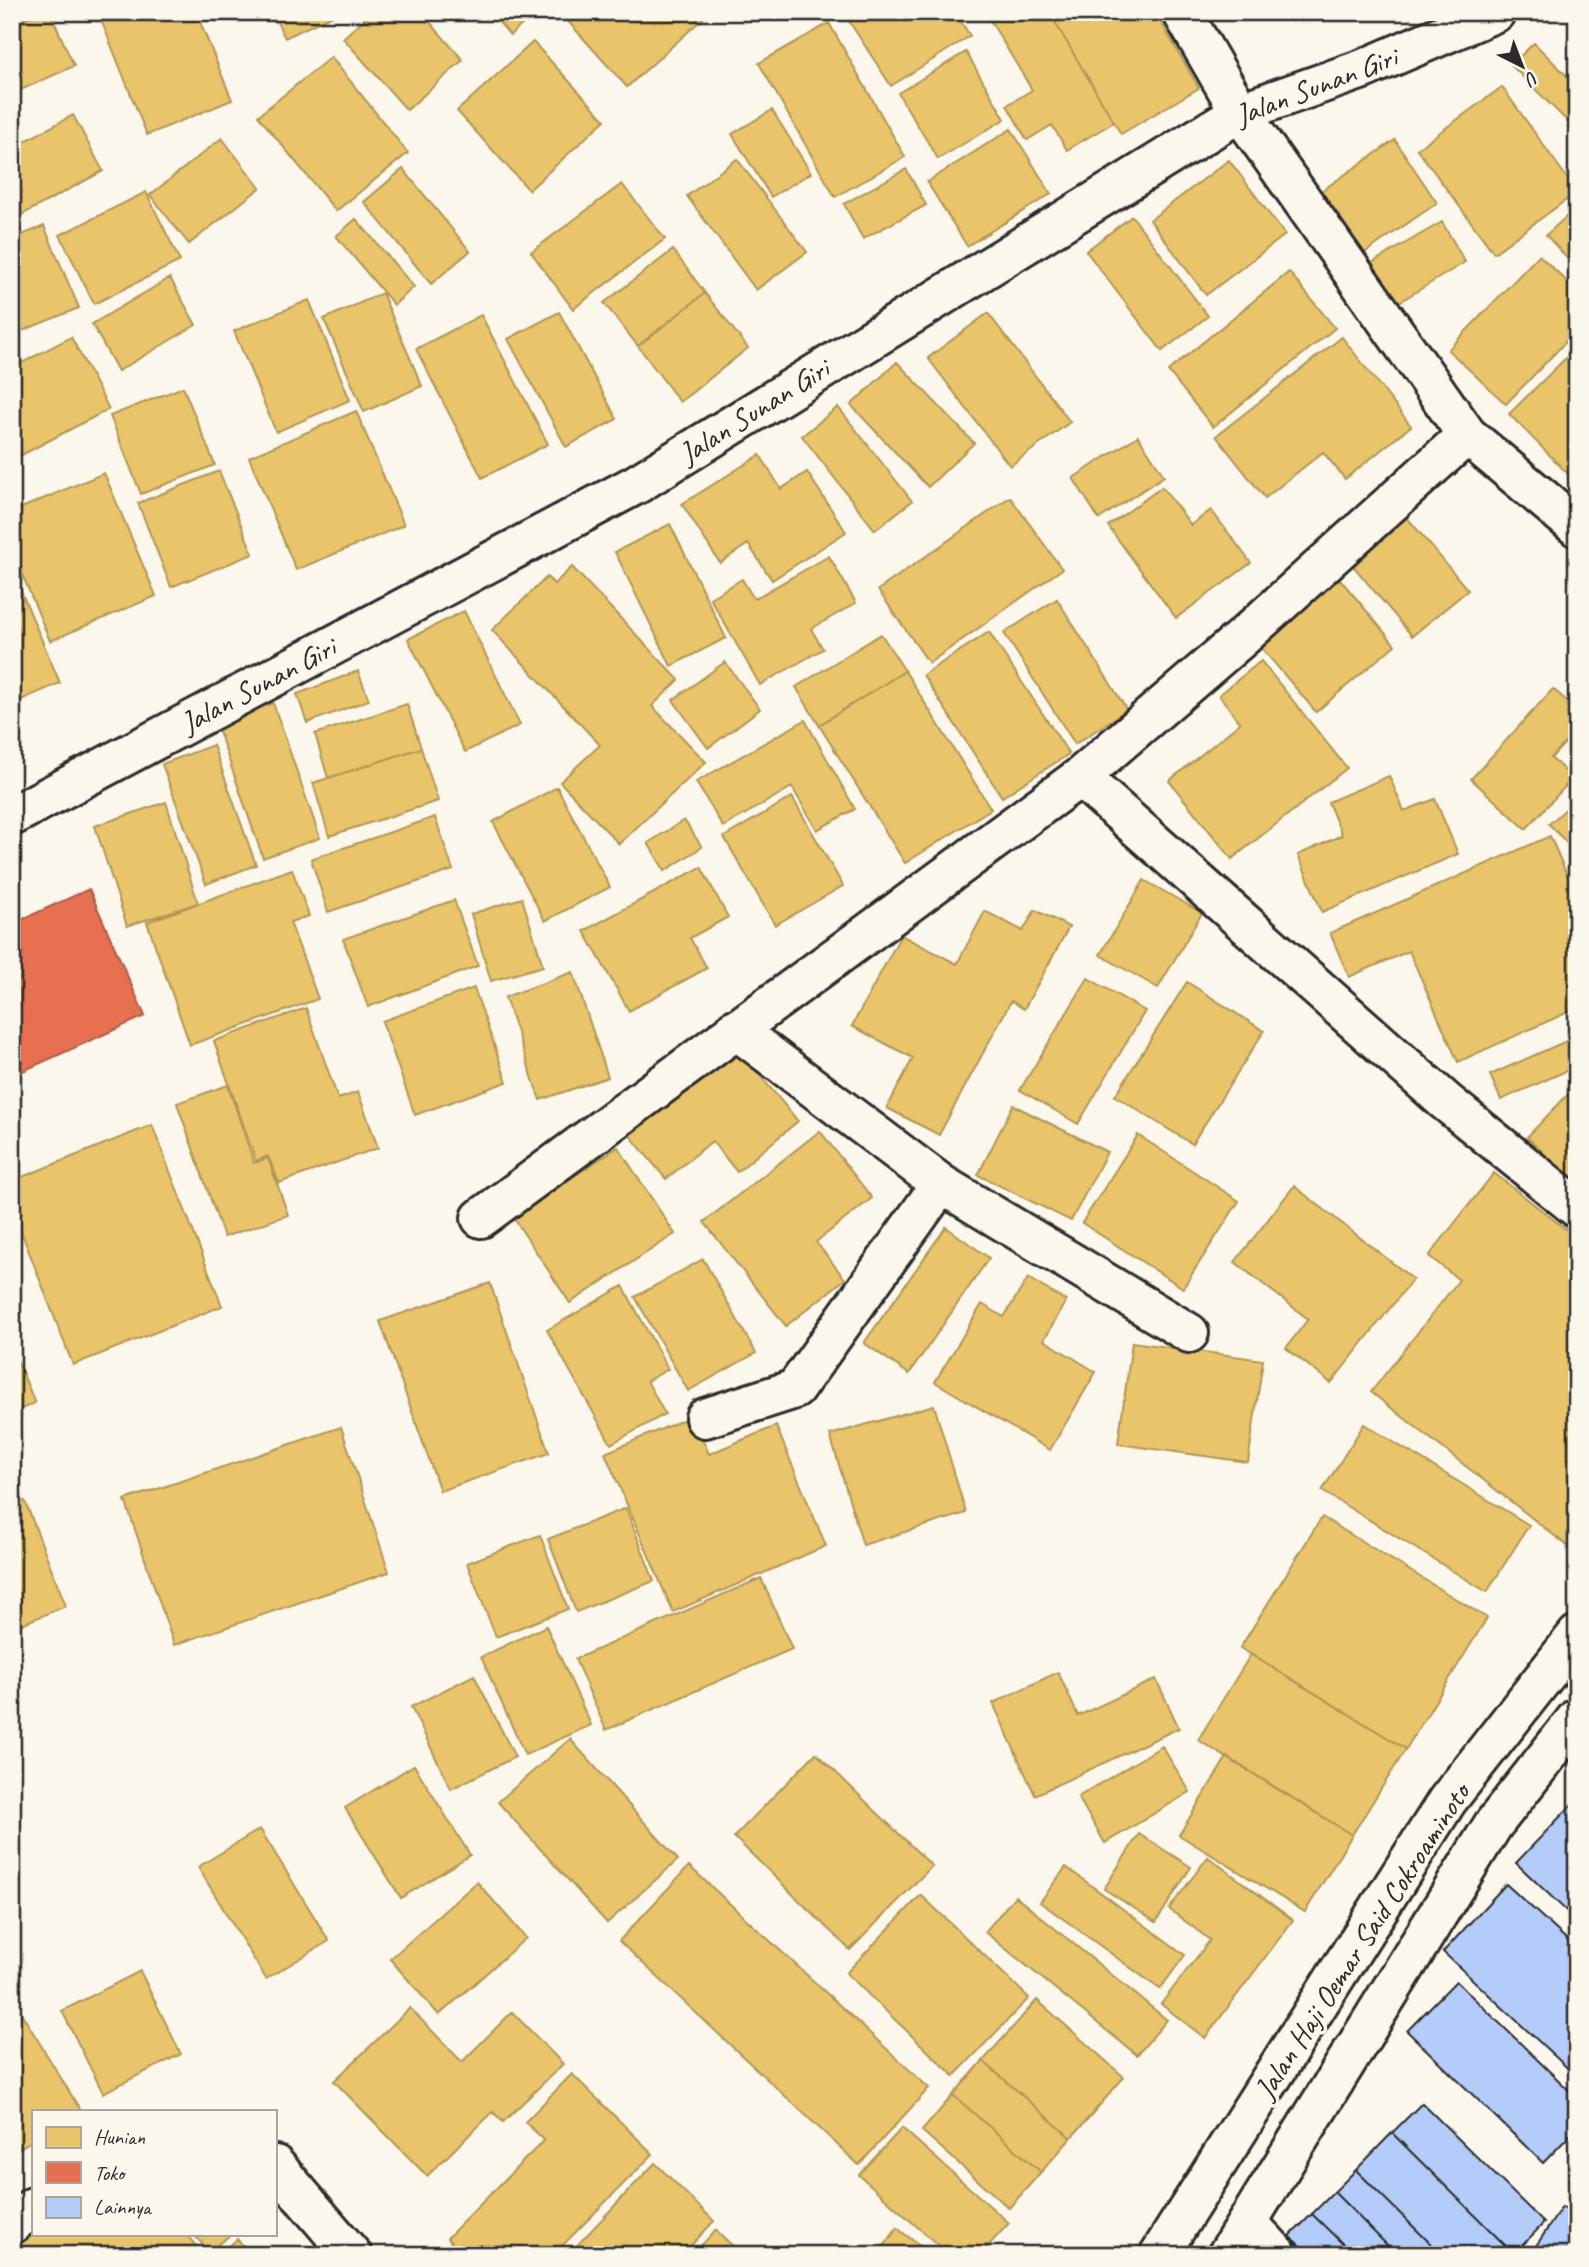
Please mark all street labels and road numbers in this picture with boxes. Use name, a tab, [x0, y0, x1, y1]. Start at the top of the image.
street label: Jalan Sunan Giri	[1228, 37, 1405, 135]
street label: Jalan Sunan Giri	[670, 348, 839, 473]
street label: Jalan Sunan Giri	[172, 627, 345, 743]
street label: Jalan Haji Oemar Said Cokroaminoto	[1245, 1773, 1480, 2107]

